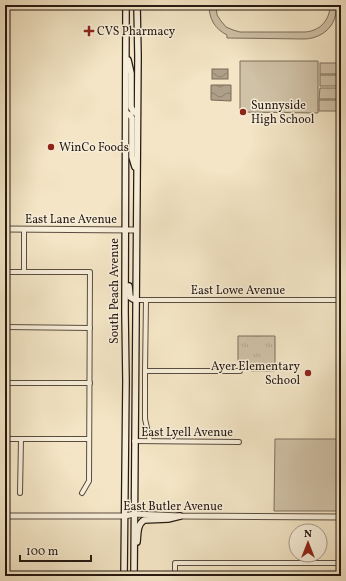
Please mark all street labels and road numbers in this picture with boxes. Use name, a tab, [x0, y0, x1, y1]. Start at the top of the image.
street label: East Lane Avenue	[25, 212, 117, 228]
street label: South Peach Avenue	[107, 238, 123, 344]
street label: East Lowe Avenue	[191, 283, 286, 299]
street label: East Lyell Avenue	[141, 425, 233, 441]
street label: East Butler Avenue	[123, 499, 223, 515]

